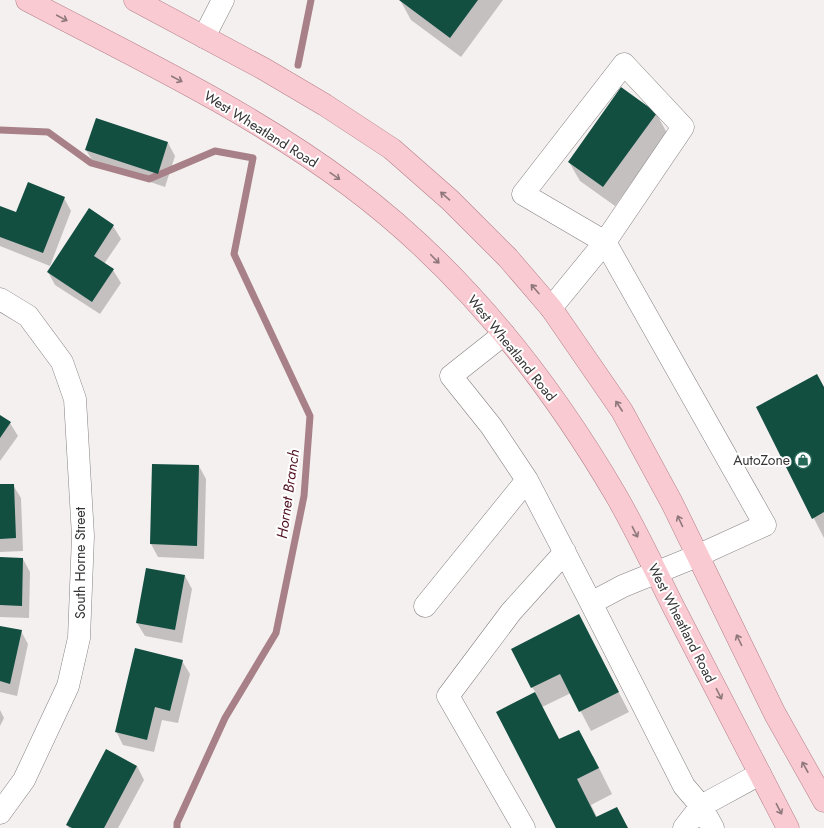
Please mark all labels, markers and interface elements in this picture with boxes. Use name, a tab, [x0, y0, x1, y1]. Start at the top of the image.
one-way arrow	[56, 15, 68, 22]
one-way arrow	[171, 75, 183, 83]
street label: West Wheatland Road	[200, 86, 322, 172]
one-way arrow	[330, 172, 341, 180]
one-way arrow	[440, 191, 451, 200]
one-way arrow	[430, 254, 440, 264]
one-way arrow	[531, 285, 540, 295]
street label: West Wheatland Road	[463, 291, 561, 405]
one-way arrow	[615, 401, 623, 412]
water label: Hornet Branch	[271, 448, 305, 540]
place label: AutoZone	[733, 450, 790, 470]
shop icon: AutoZone	[793, 450, 813, 470]
street label: South Horne Street	[70, 506, 90, 619]
one-way arrow	[676, 515, 683, 527]
one-way arrow	[632, 526, 639, 538]
street label: West Wheatland Road	[643, 560, 721, 686]
one-way arrow	[735, 634, 742, 646]
one-way arrow	[716, 688, 723, 700]
one-way arrow	[801, 761, 809, 773]
one-way arrow	[775, 803, 783, 815]

